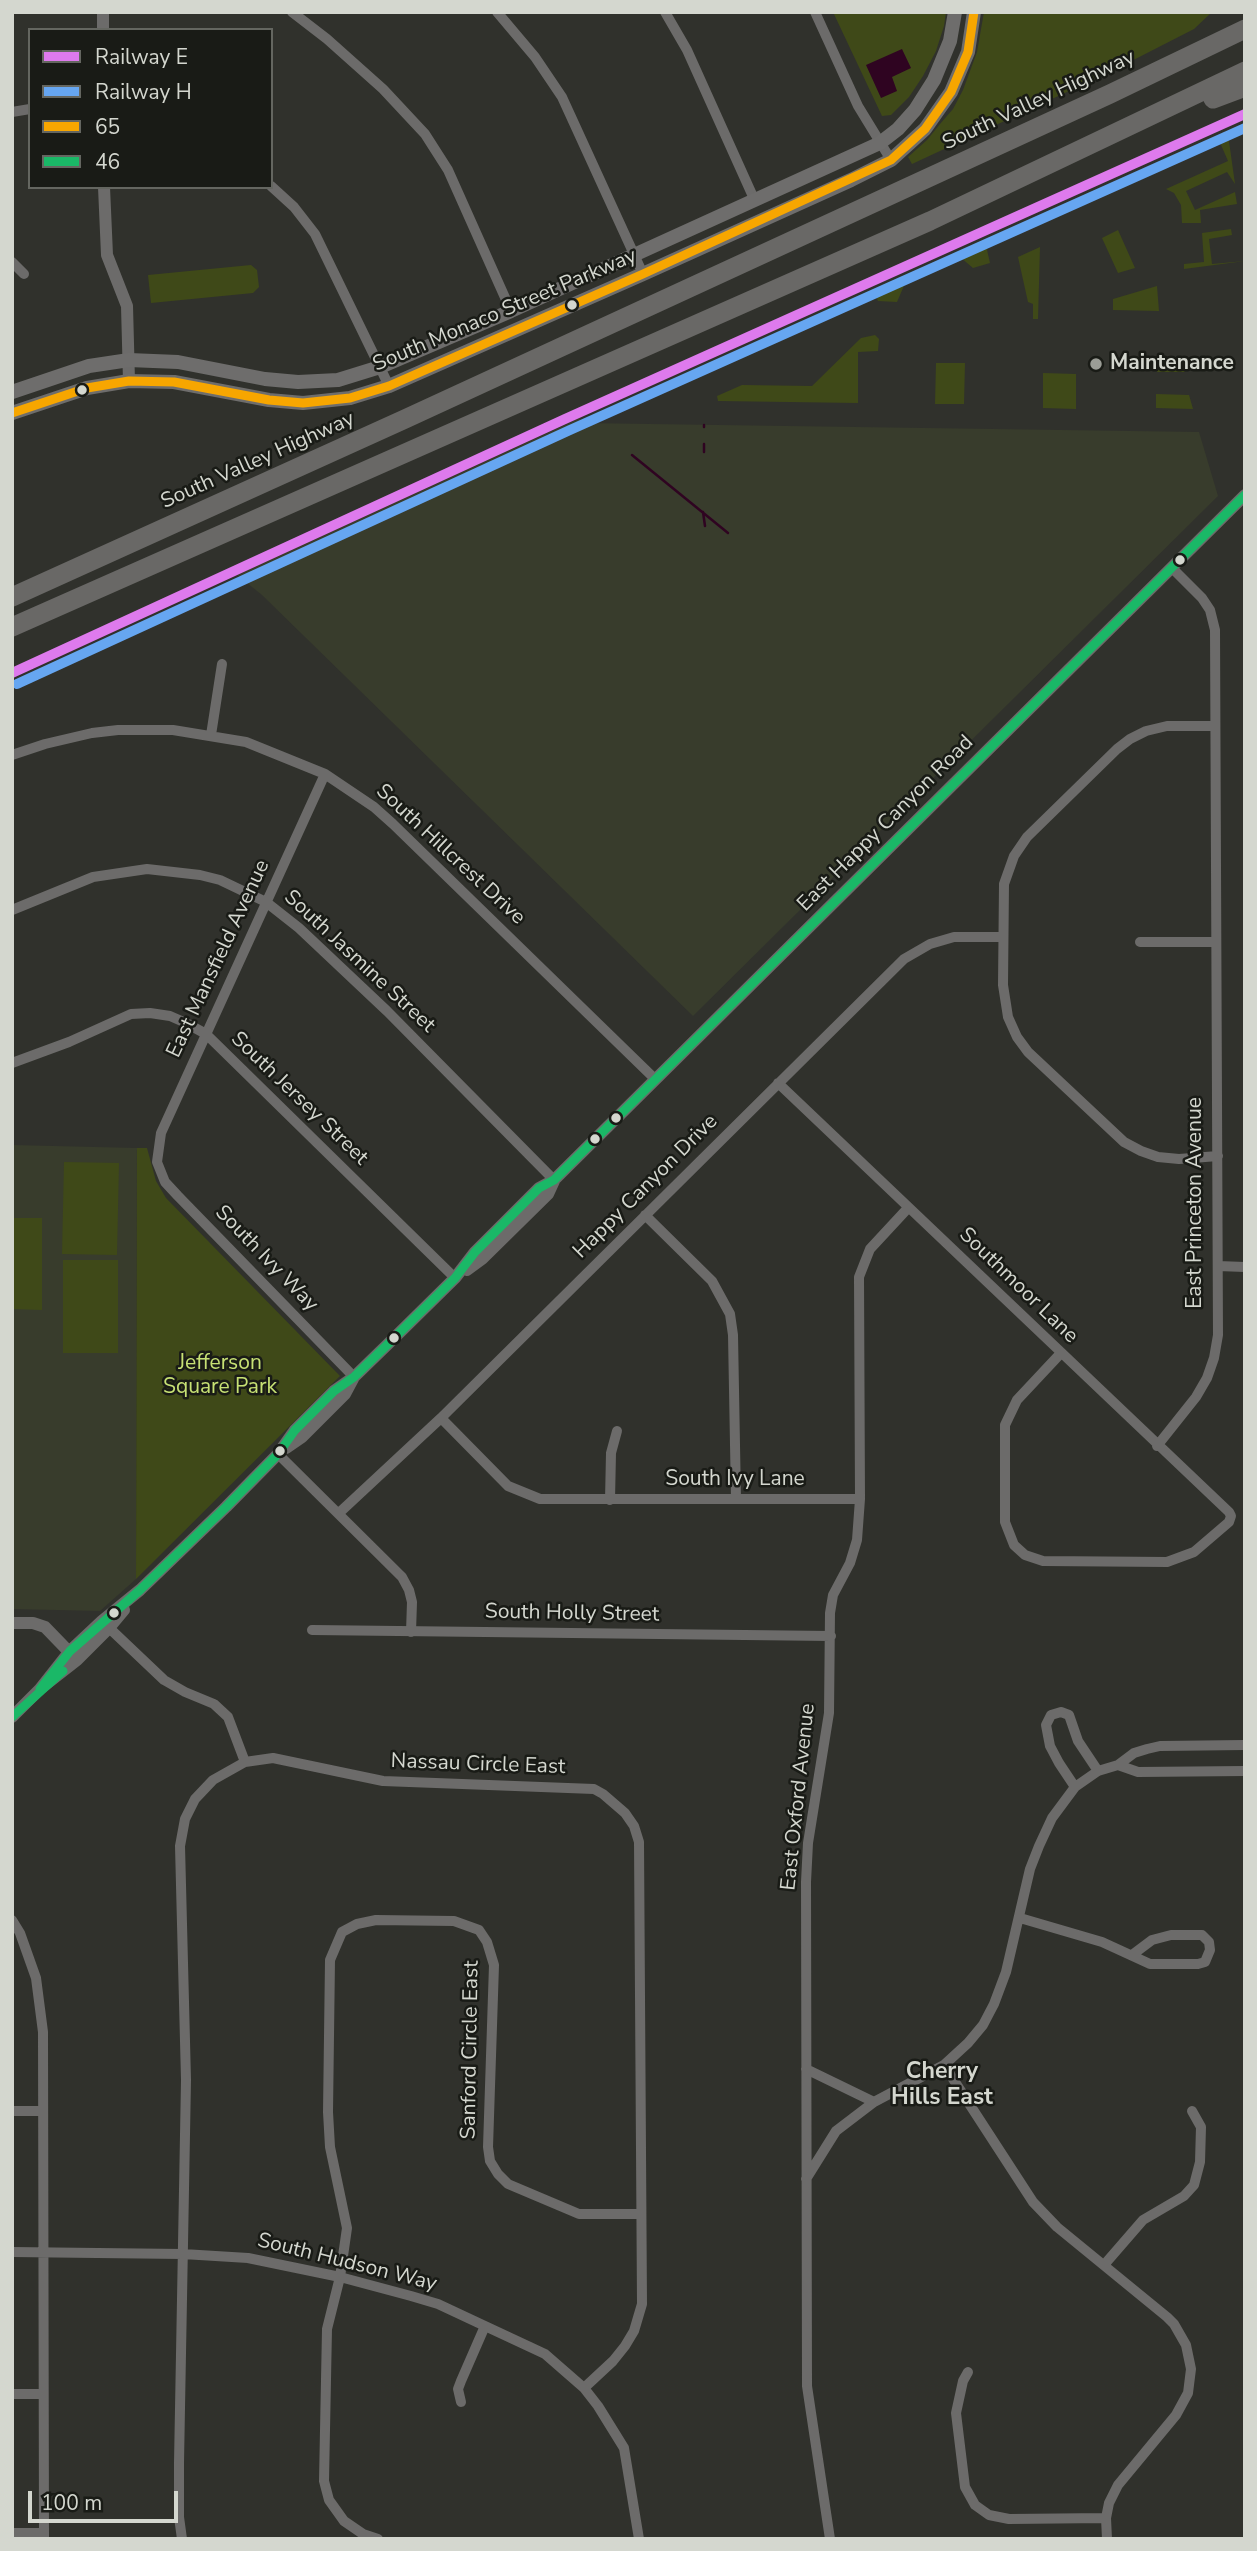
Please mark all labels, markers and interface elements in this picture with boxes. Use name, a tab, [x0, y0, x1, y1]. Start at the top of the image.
legend	[28, 28, 273, 189]
text: Railway E	[95, 43, 188, 71]
street label: South Valley Highway	[939, 45, 1139, 157]
text: Railway H	[95, 78, 192, 106]
text: 65	[95, 113, 120, 141]
text: 46	[95, 148, 120, 176]
street label: South Monaco Street Parkway	[369, 244, 641, 378]
unlabelled marker	[565, 298, 579, 312]
place label: Maintenance	[1110, 351, 1234, 377]
marker: Maintenance	[1088, 356, 1104, 372]
unlabelled marker	[75, 383, 89, 397]
street label: South Valley Highway	[157, 407, 359, 515]
unlabelled marker	[1173, 553, 1187, 567]
street label: East Happy Canyon Road	[793, 731, 979, 917]
street label: South Hillcrest Drive	[370, 779, 530, 931]
street label: East Mansfield Avenue	[162, 856, 276, 1062]
street label: South Jasmine Street	[278, 885, 440, 1039]
street label: South Jersey Street	[225, 1027, 373, 1171]
street label: East Princeton Avenue	[1183, 1097, 1209, 1309]
street label: Happy Canyon Drive	[569, 1110, 723, 1264]
unlabelled marker	[609, 1111, 623, 1125]
unlabelled marker	[588, 1132, 602, 1146]
street label: South Ivy Way	[209, 1201, 323, 1317]
street label: Southmoor Lane	[953, 1223, 1083, 1349]
unlabelled marker	[387, 1331, 401, 1345]
park label: Jefferson Square Park	[163, 1351, 277, 1401]
unlabelled marker	[273, 1444, 287, 1458]
street label: South Ivy Lane	[665, 1467, 805, 1493]
street label: South Holly Street	[485, 1600, 659, 1628]
unlabelled marker	[107, 1606, 121, 1620]
street label: East Oxford Avenue	[777, 1702, 821, 1892]
street label: Nassau Circle East	[390, 1749, 566, 1781]
street label: Sanford Circle East	[457, 1960, 485, 2140]
district label: Cherry Hills East	[891, 2058, 993, 2112]
street label: South Hudson Way	[255, 2229, 439, 2297]
scale bar	[32, 2478, 182, 2522]
text: 100 m	[41, 2489, 102, 2517]

